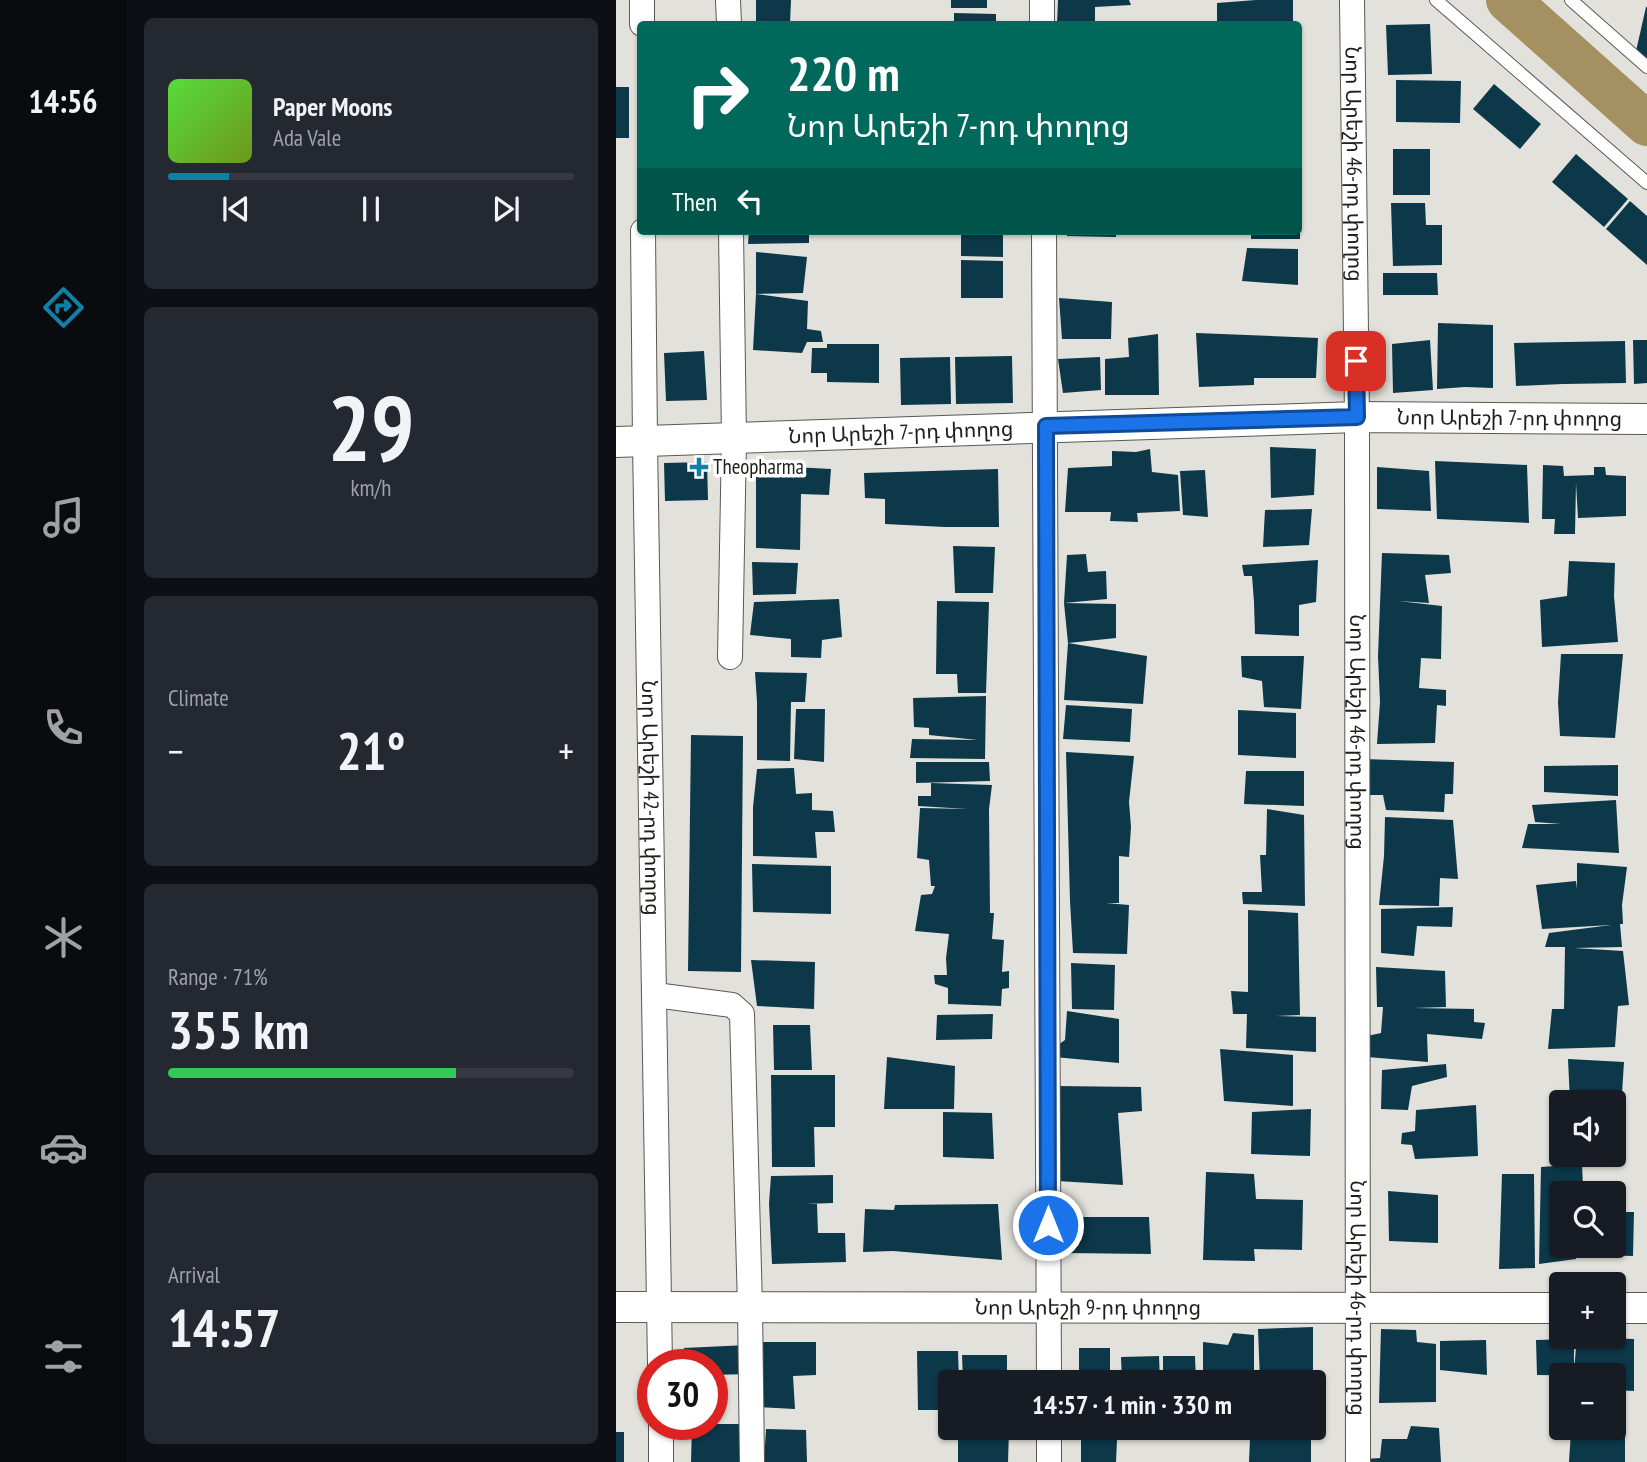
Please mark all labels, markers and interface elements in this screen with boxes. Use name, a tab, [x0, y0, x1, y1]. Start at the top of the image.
text: 220 m	[787, 41, 900, 105]
street label: Նոր Արեշի 46-րդ փողոց	[1340, 46, 1369, 282]
icon: right	[672, 49, 763, 140]
text: 14:56	[28, 80, 98, 122]
text: Paper Moons	[273, 90, 392, 123]
text: Նոր Արեշի 7-րդ փողոց	[787, 104, 1130, 146]
text: Ada Vale	[273, 123, 341, 152]
icon: left	[731, 182, 769, 220]
text: Then	[672, 185, 717, 218]
icon: previous	[217, 190, 255, 228]
icon: pause	[352, 190, 390, 228]
icon: next	[487, 190, 525, 228]
icon: directions	[39, 283, 88, 332]
pin	[1326, 331, 1386, 391]
icon: arrive	[1337, 342, 1375, 380]
text: 29	[328, 368, 415, 486]
street label: Նոր Արեշի 7-րդ փողոց	[1397, 403, 1622, 432]
street label: Նոր Արեշի 7-րդ փողոց	[788, 415, 1014, 449]
place label: Theopharma	[713, 453, 804, 480]
marker: Theopharma	[691, 459, 707, 475]
text: km/h	[351, 473, 391, 502]
icon: music	[39, 493, 88, 542]
street label: Նոր Արեշի 46-րդ փողոց	[1344, 614, 1371, 850]
street label: Նոր Արեշի 42-րդ փողոց	[636, 680, 667, 916]
text: Climate	[168, 683, 229, 712]
icon: phone	[39, 703, 88, 752]
text: 21°	[337, 717, 405, 784]
text: −	[168, 726, 184, 775]
text: +	[558, 726, 574, 775]
icon: climate	[39, 913, 88, 962]
text: Range · 71%	[168, 962, 268, 991]
text: 355 km	[168, 996, 309, 1063]
map controls	[1549, 1090, 1626, 1440]
button: sound	[1549, 1090, 1626, 1167]
icon: car	[39, 1123, 88, 1172]
street label: Նոր Արեշի 46-րդ փողոց	[1345, 1180, 1372, 1416]
button: search	[1549, 1181, 1626, 1258]
position arrow	[1011, 1188, 1085, 1262]
text: Arrival	[168, 1260, 220, 1289]
button: +	[1549, 1272, 1626, 1349]
street label: Նոր Արեշի 9-րդ փողոց	[975, 1293, 1201, 1321]
text: 14:57	[168, 1294, 280, 1361]
icon: filters	[39, 1332, 88, 1381]
speed limit sign: 30	[637, 1349, 728, 1440]
button: −	[1549, 1363, 1626, 1440]
text: 14:57 · 1 min · 330 m	[1032, 1388, 1232, 1421]

